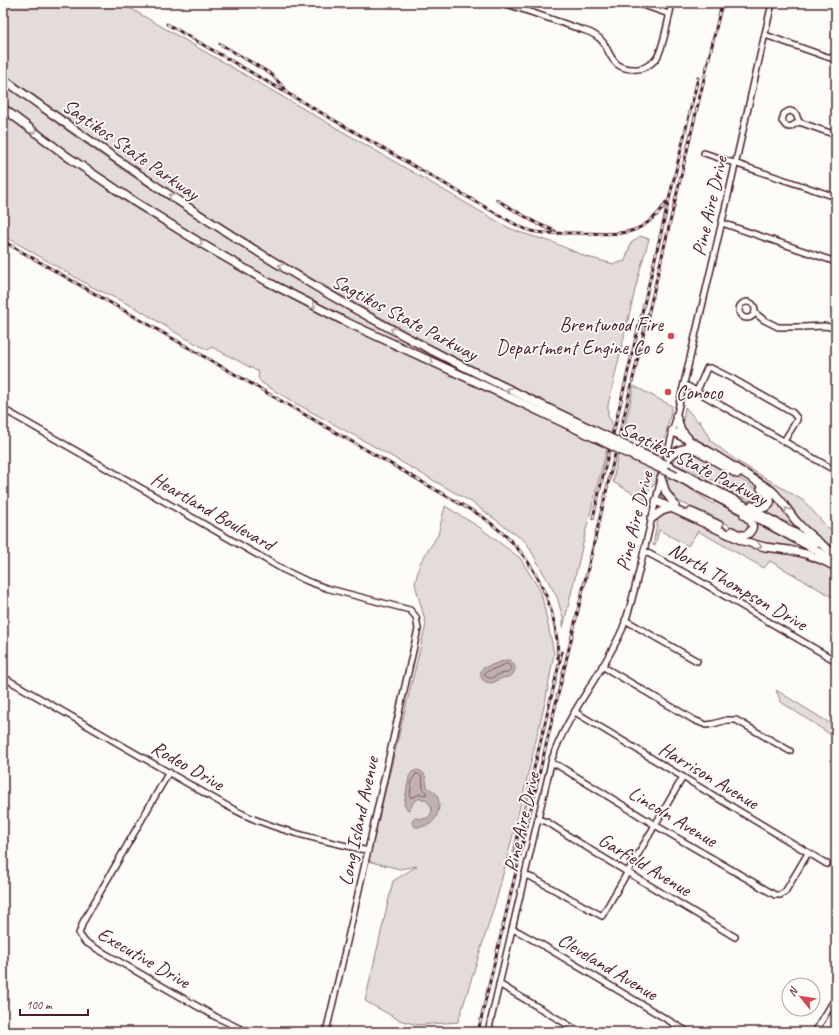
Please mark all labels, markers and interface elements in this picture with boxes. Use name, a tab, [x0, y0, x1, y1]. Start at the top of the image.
street label: Sagtikos State Parkway	[57, 93, 206, 207]
one-way arrow	[30, 126, 37, 134]
street label: Pine Aire Drive	[686, 152, 733, 258]
one-way arrow	[168, 194, 175, 201]
one-way arrow	[196, 238, 203, 246]
one-way arrow	[278, 263, 285, 270]
street label: Sagtikos State Parkway	[328, 269, 484, 367]
one-way arrow	[309, 301, 317, 309]
place label: Brentwood Fire Department Engine Co 6	[496, 312, 664, 360]
one-way arrow	[390, 328, 398, 335]
marker: Brentwood Fire Department Engine Co 6	[666, 331, 676, 341]
one-way arrow	[426, 357, 434, 365]
place label: Conoco	[676, 380, 724, 405]
one-way arrow	[506, 387, 513, 395]
marker: Conoco	[663, 387, 673, 397]
street label: Sagtikos State Parkway	[616, 416, 773, 512]
street label: Heartland Boulevard	[147, 466, 281, 558]
street label: Pine Aire Drive	[610, 467, 659, 573]
one-way arrow	[785, 507, 792, 514]
street label: North Thompson Drive	[664, 537, 813, 637]
one-way arrow	[756, 541, 762, 549]
street label: Rodeo Drive	[147, 735, 230, 797]
street label: Harrison Avenue	[654, 736, 764, 816]
street label: Long Island Avenue	[333, 753, 385, 888]
street label: Pine Aire Drive	[498, 768, 545, 874]
street label: Lincoln Avenue	[624, 780, 723, 853]
street label: Garfield Avenue	[594, 827, 697, 903]
street label: Executive Drive	[93, 921, 196, 995]
street label: Cleveland Avenue	[553, 927, 663, 1007]
north arrow	[781, 977, 821, 1017]
text: N	[785, 984, 801, 998]
scale bar	[20, 991, 88, 1017]
text: 100 m	[26, 997, 53, 1013]

